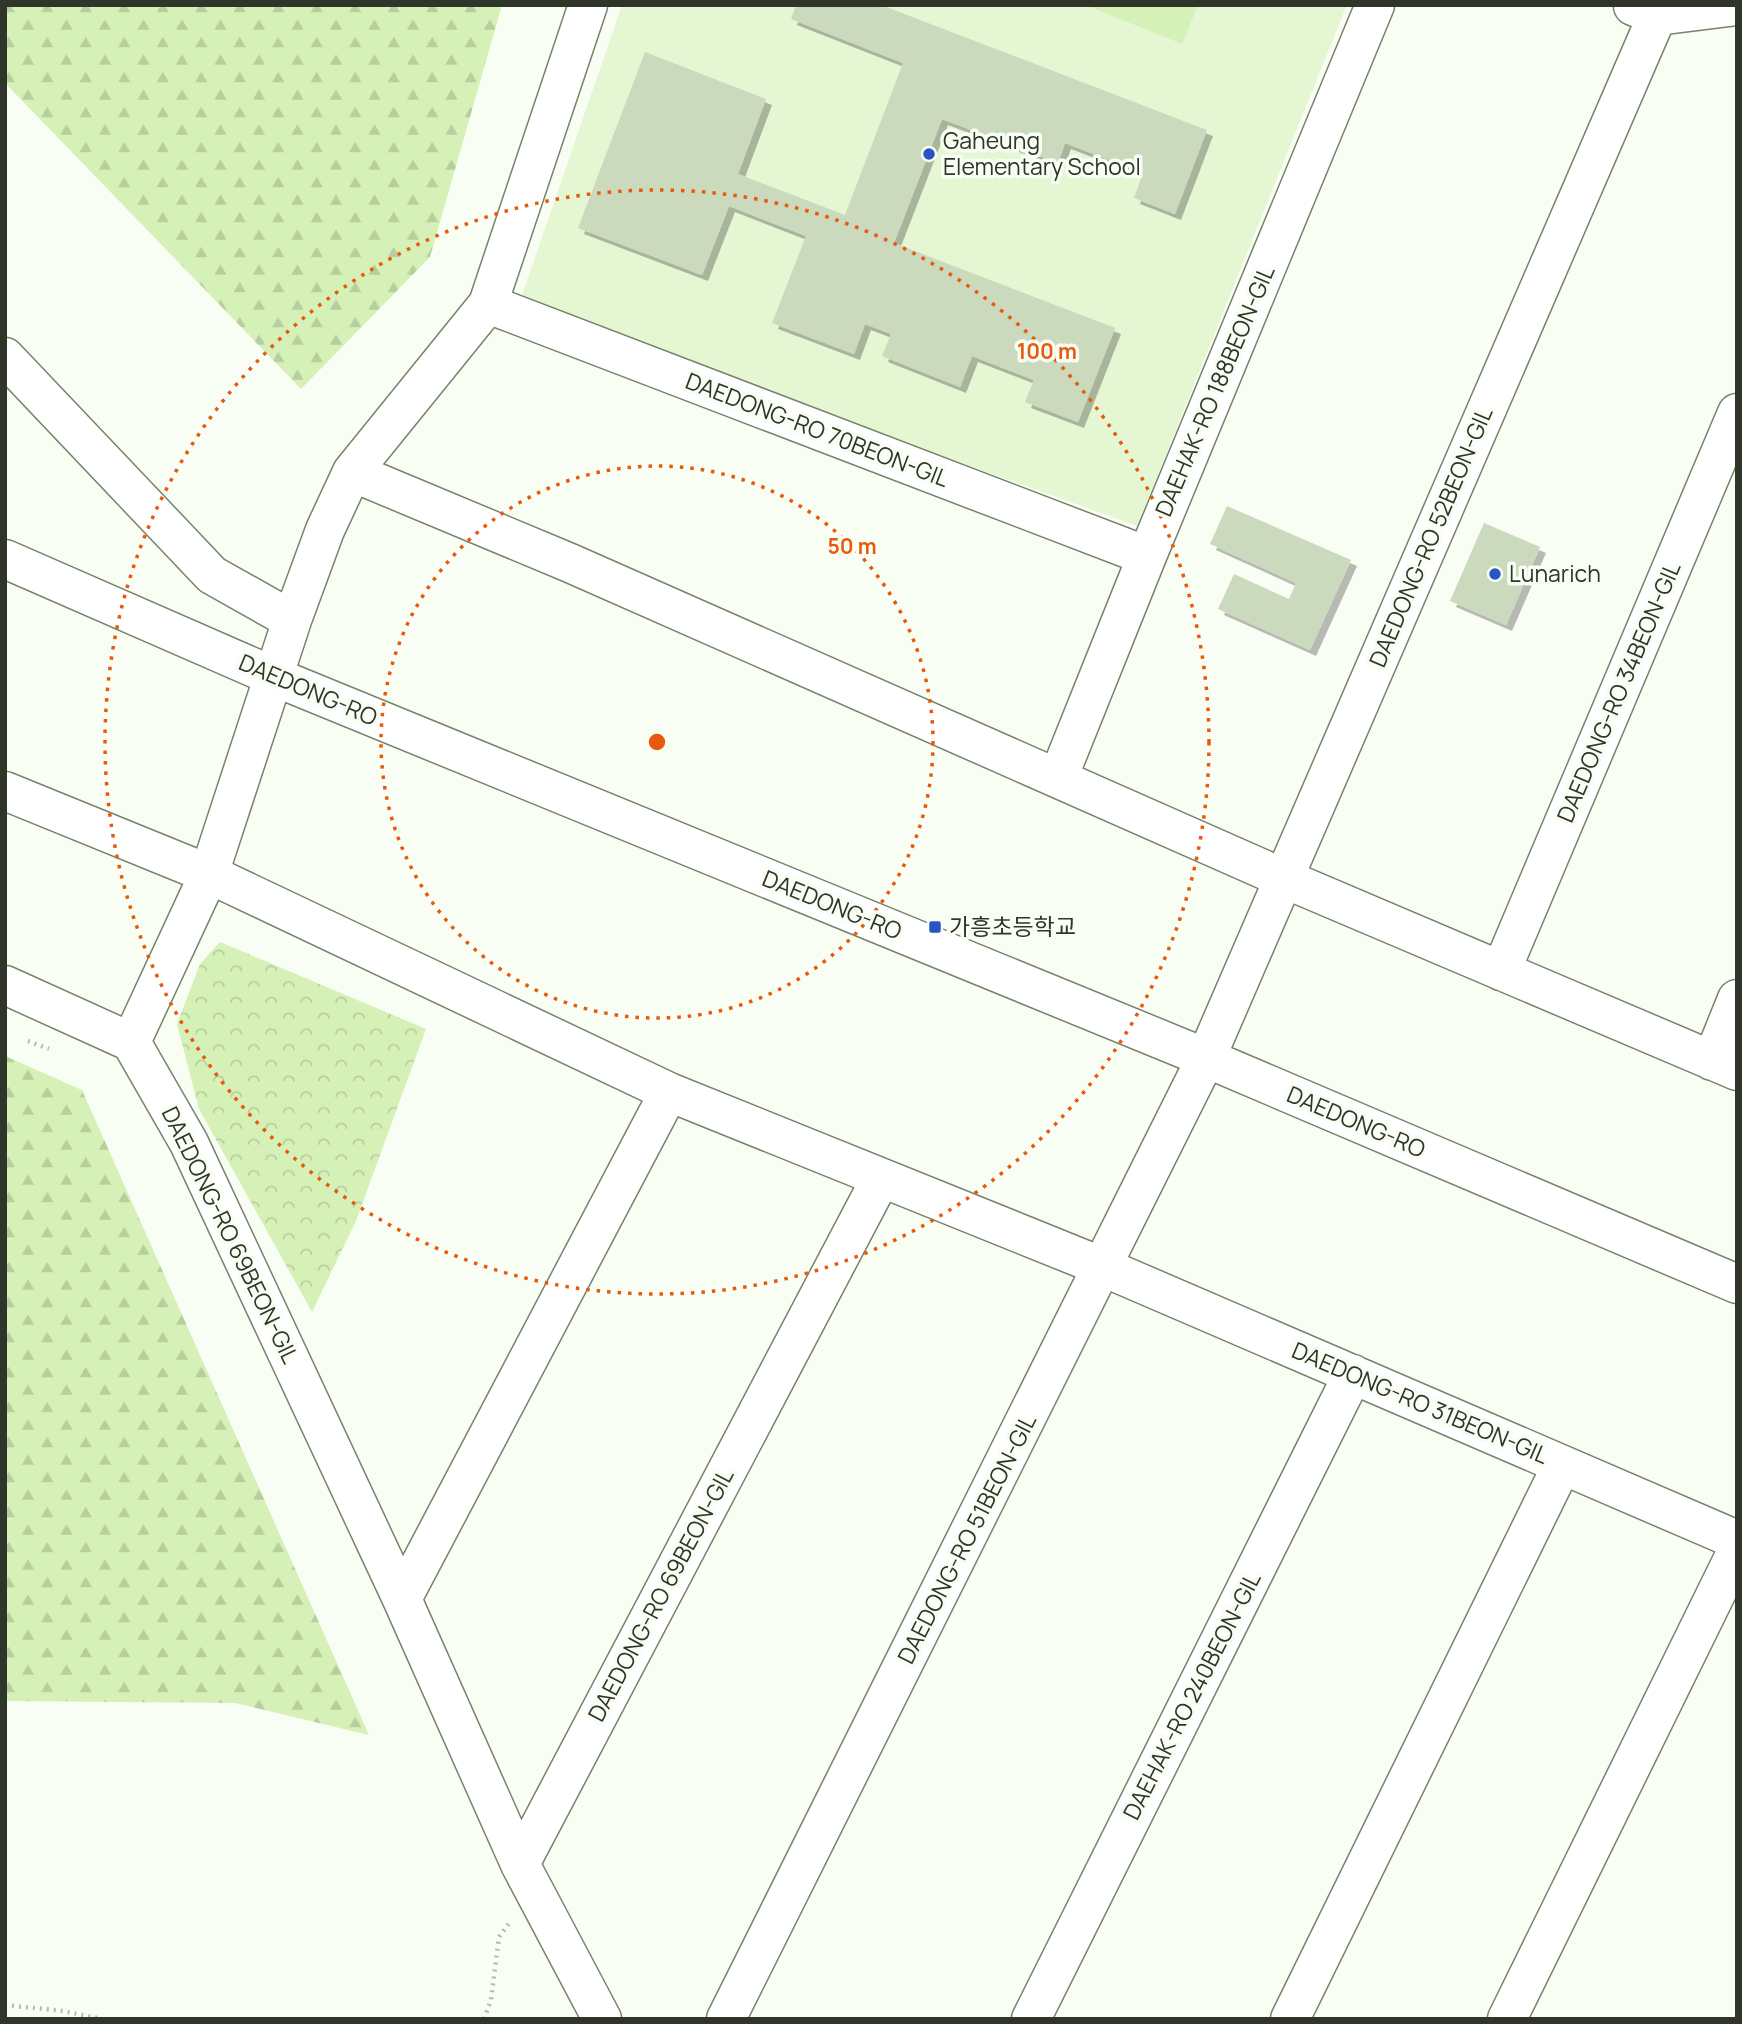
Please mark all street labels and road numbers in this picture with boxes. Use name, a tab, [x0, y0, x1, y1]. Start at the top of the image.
street label: DAEHAK-RO 188BEON-GIL	[1147, 260, 1282, 521]
street label: DAEDONG-RO 70BEON-GIL	[681, 364, 954, 494]
street label: DAEDONG-RO 52BEON-GIL	[1361, 401, 1500, 672]
street label: DAEDONG-RO 34BEON-GIL	[1549, 556, 1688, 827]
street label: DAEDONG-RO	[234, 646, 383, 733]
street label: DAEDONG-RO	[758, 862, 907, 947]
street label: DAEDONG-RO	[1282, 1078, 1431, 1165]
street label: DAEDONG-RO 69BEON-GIL	[155, 1101, 307, 1369]
street label: DAEDONG-RO 31BEON-GIL	[1287, 1333, 1554, 1471]
street label: DAEDONG-RO 51BEON-GIL	[889, 1408, 1043, 1669]
street label: DAEDONG-RO 69BEON-GIL	[580, 1462, 741, 1727]
street label: DAEHAK-RO 240BEON-GIL	[1115, 1566, 1268, 1825]

